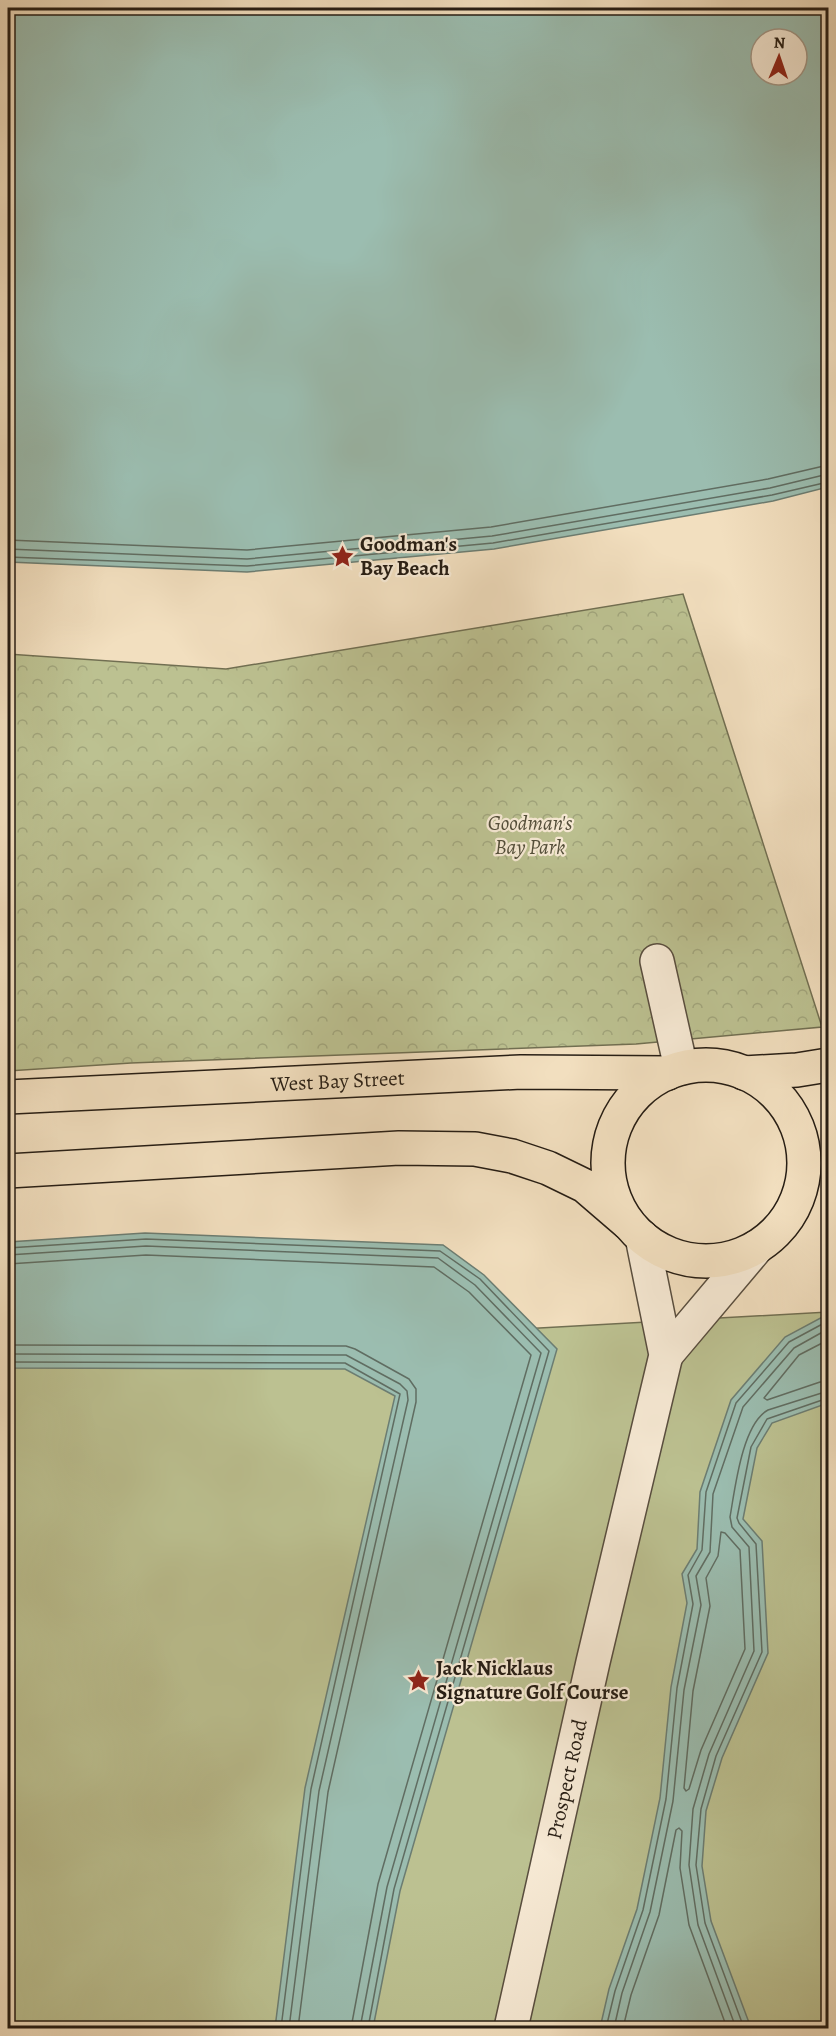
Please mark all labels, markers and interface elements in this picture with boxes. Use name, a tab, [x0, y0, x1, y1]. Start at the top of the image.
north arrow	[749, 27, 809, 87]
text: N	[773, 32, 786, 54]
place label: Goodman's Bay Beach	[360, 530, 457, 582]
place icon: Goodman's Bay Beach	[329, 543, 355, 569]
park label: Goodman's Bay Park	[488, 809, 572, 861]
street label: West Bay Street	[269, 1064, 405, 1098]
place label: Jack Nicklaus Signature Golf Course	[436, 1654, 629, 1706]
place icon: Jack Nicklaus Signature Golf Course	[405, 1667, 431, 1693]
street label: Prospect Road	[540, 1716, 594, 1842]

